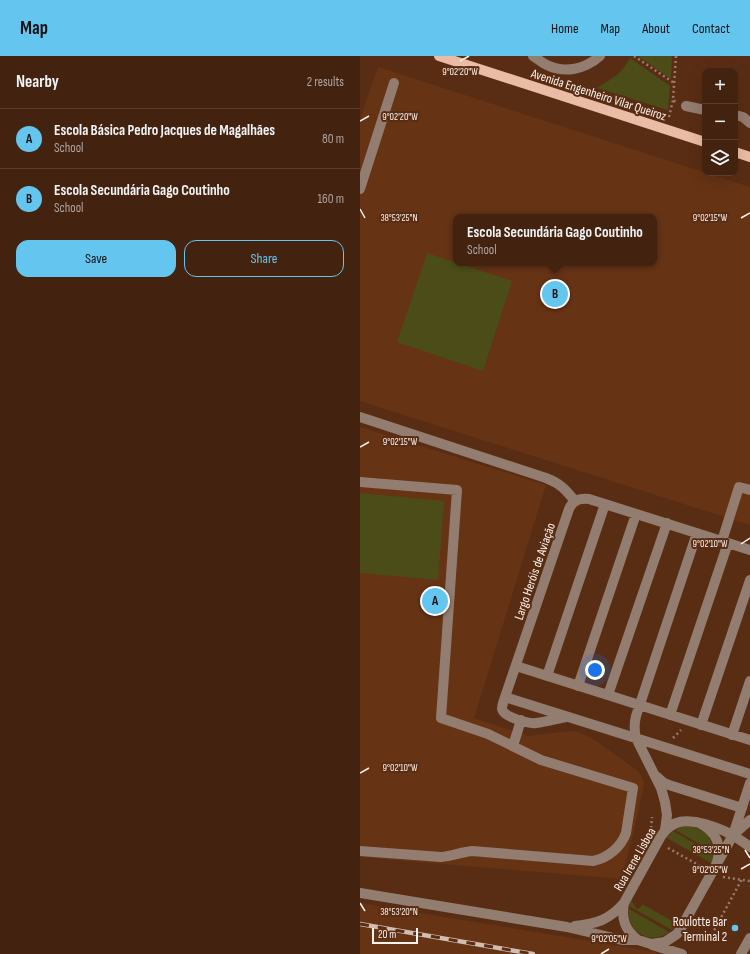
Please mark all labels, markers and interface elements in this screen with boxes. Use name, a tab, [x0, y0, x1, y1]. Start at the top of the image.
text: Map	[20, 17, 48, 40]
text: Home	[551, 20, 579, 37]
text: Map	[601, 20, 620, 37]
text: About	[642, 20, 670, 37]
text: Contact	[692, 20, 730, 37]
street label: Avenida Engenheiro Vilar Queiroz	[528, 65, 669, 125]
text: 9°02'20"W	[442, 66, 478, 78]
map controls	[702, 68, 738, 176]
button: +	[702, 68, 738, 104]
text: Nearby	[16, 72, 59, 92]
text: 2 results	[307, 74, 344, 90]
button: −	[702, 104, 738, 140]
text: 9°02'20"W	[382, 111, 418, 123]
text: Escola Básica Pedro Jacques de Magalhães	[54, 121, 275, 140]
text: A	[26, 131, 32, 147]
text: 80 m	[322, 131, 344, 147]
text: School	[54, 140, 84, 156]
button: layers	[702, 140, 738, 176]
text: Escola Secundária Gago Coutinho	[54, 181, 230, 200]
text: B	[26, 191, 32, 207]
text: 160 m	[318, 191, 344, 207]
text: School	[54, 200, 84, 216]
text: 38°53'25"N	[380, 212, 418, 224]
text: 9°02'15"W	[693, 212, 728, 224]
popup	[453, 214, 657, 266]
text: Escola Secundária Gago Coutinho	[467, 223, 643, 242]
button: Save	[16, 240, 176, 277]
button: Share	[184, 240, 344, 277]
text: School	[467, 242, 497, 258]
pin: B	[542, 279, 568, 309]
text: 9°02'15"W	[383, 436, 418, 448]
street label: Largo Heróis de Aviação	[511, 521, 559, 622]
text: 9°02'10"W	[693, 538, 728, 550]
pin: A	[422, 586, 448, 616]
your location	[585, 660, 605, 680]
text: 9°02'10"W	[383, 762, 418, 774]
street label: Rua Irene Lisboa	[610, 825, 659, 894]
text: 38°53'25"N	[692, 844, 730, 856]
text: 9°02'05"W	[692, 864, 728, 876]
text: 38°53'20"N	[380, 906, 418, 918]
place label: Roulotte Bar Terminal 2	[673, 914, 727, 945]
marker: Roulotte Bar Terminal 2	[730, 923, 740, 933]
scale bar	[372, 926, 418, 945]
text: 20 m	[378, 928, 396, 941]
text: 9°02'05"W	[591, 933, 627, 945]

